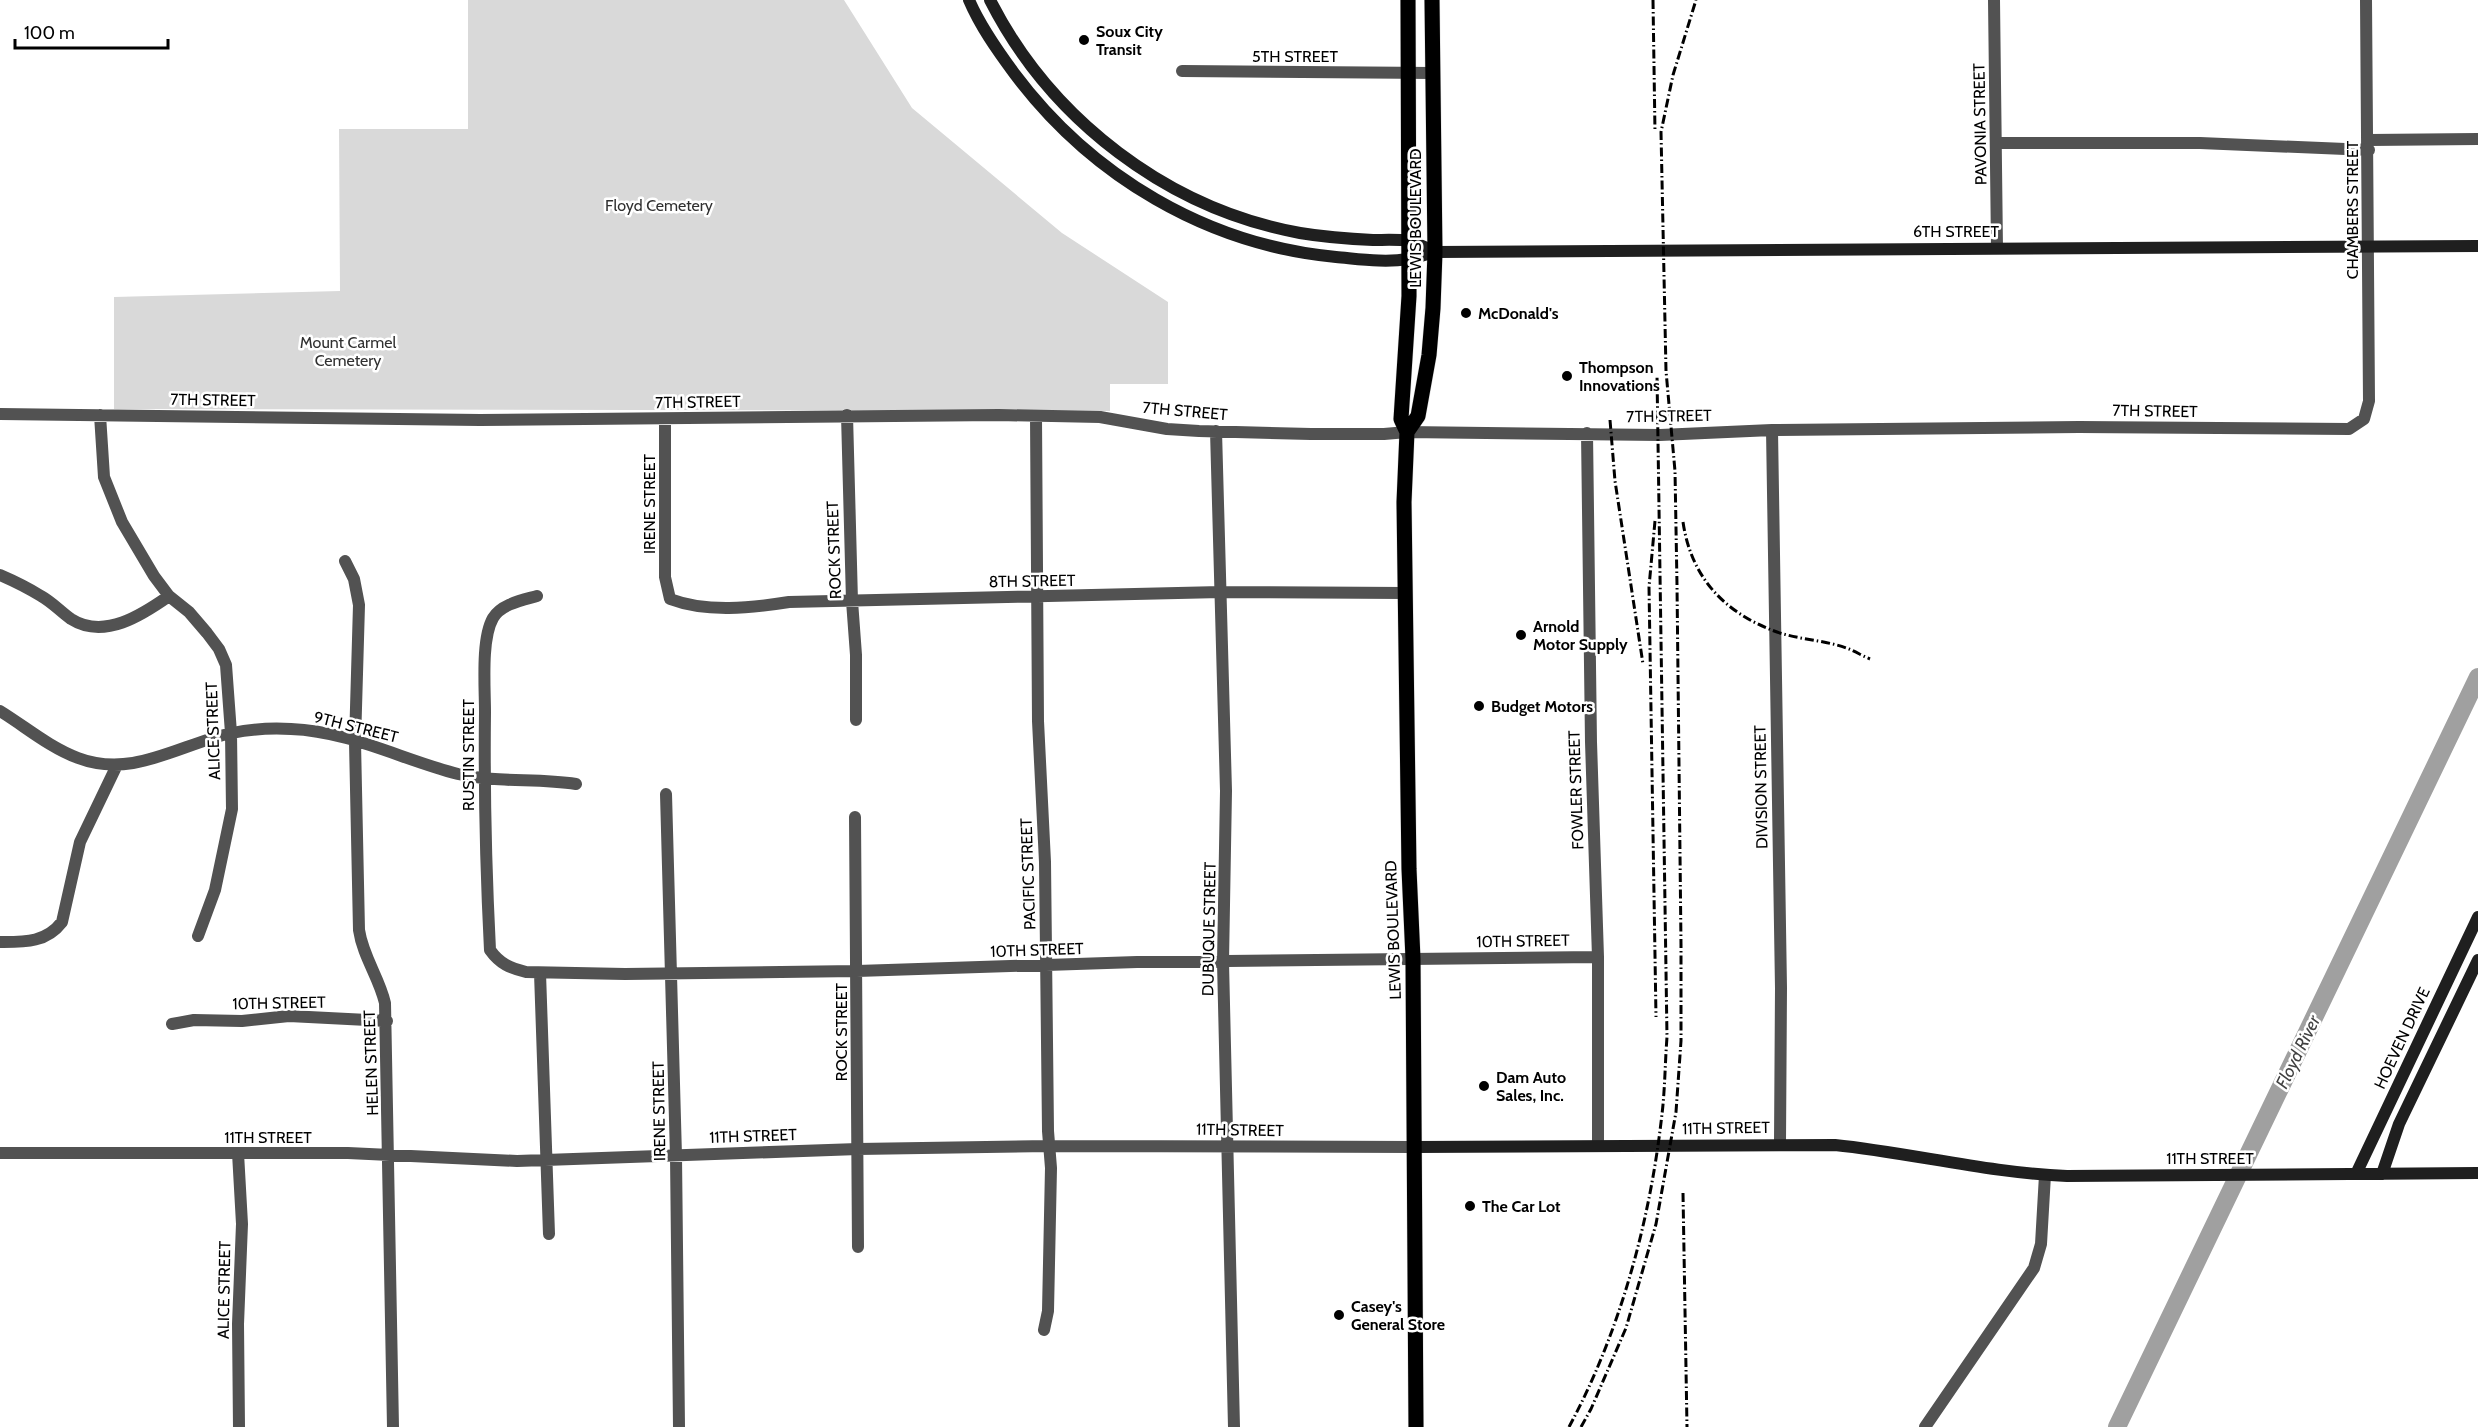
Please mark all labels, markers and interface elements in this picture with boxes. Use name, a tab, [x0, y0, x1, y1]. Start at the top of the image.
scale bar	[15, 12, 168, 50]
text: 100 m	[24, 22, 75, 44]
place label: Soux City Transit	[1096, 22, 1163, 59]
marker: Soux City Transit	[1077, 33, 1091, 47]
street label: 5TH STREET	[1252, 47, 1338, 66]
street label: PAVONIA STREET	[1969, 62, 1991, 185]
street label: CHAMBERS STREET	[2343, 140, 2362, 279]
street label: LEWIS BOULEVARD	[1406, 148, 1425, 288]
park label: Floyd Cemetery	[605, 196, 713, 215]
street label: 6TH STREET	[1913, 222, 1999, 241]
place label: McDonald's	[1478, 304, 1559, 323]
marker: McDonald's	[1459, 306, 1473, 320]
park label: Mount Carmel Cemetery	[300, 333, 396, 370]
place label: Thompson Innovations	[1579, 358, 1660, 395]
marker: Thompson Innovations	[1560, 369, 1574, 383]
street label: 7TH STREET	[170, 390, 256, 410]
street label: 7TH STREET	[655, 392, 741, 412]
street label: 7TH STREET	[1142, 398, 1229, 424]
street label: 7TH STREET	[2112, 401, 2198, 421]
street label: 7TH STREET	[1626, 406, 1712, 426]
street label: IRENE STREET	[640, 453, 659, 554]
street label: ROCK STREET	[823, 500, 845, 599]
street label: 8TH STREET	[988, 571, 1076, 591]
place label: Arnold Motor Supply	[1533, 617, 1628, 654]
marker: Arnold Motor Supply	[1514, 628, 1528, 642]
street label: ALICE STREET	[202, 681, 224, 780]
place label: Budget Motors	[1491, 697, 1593, 716]
street label: RUSTIN STREET	[459, 699, 478, 811]
marker: Budget Motors	[1472, 699, 1486, 713]
street label: 9TH STREET	[312, 707, 401, 747]
street label: DIVISION STREET	[1750, 724, 1772, 849]
street label: FOWLER STREET	[1564, 730, 1588, 850]
street label: PACIFIC STREET	[1017, 817, 1039, 930]
street label: LEWIS BOULEVARD	[1381, 860, 1405, 1000]
street label: DUBUQUE STREET	[1198, 861, 1220, 996]
street label: 10TH STREET	[1476, 931, 1570, 951]
street label: 10TH STREET	[990, 939, 1084, 961]
street label: ROCK STREET	[832, 982, 851, 1081]
street label: HOEVEN DRIVE	[2370, 984, 2434, 1092]
street label: 10TH STREET	[232, 993, 326, 1013]
street label: HELEN STREET	[360, 1009, 382, 1116]
water label: Floyd River	[2271, 1011, 2326, 1092]
street label: IRENE STREET	[649, 1060, 669, 1161]
place label: Dam Auto Sales, Inc.	[1496, 1068, 1566, 1105]
marker: Dam Auto Sales, Inc.	[1477, 1079, 1491, 1093]
street label: 11TH STREET	[1682, 1118, 1770, 1138]
street label: 11TH STREET	[1196, 1120, 1284, 1140]
street label: 11TH STREET	[709, 1125, 798, 1147]
street label: 11TH STREET	[224, 1128, 312, 1147]
street label: 11TH STREET	[2166, 1149, 2254, 1168]
place label: The Car Lot	[1482, 1197, 1561, 1216]
marker: The Car Lot	[1463, 1199, 1477, 1213]
street label: ALICE STREET	[214, 1240, 234, 1339]
place label: Casey's General Store	[1351, 1297, 1445, 1334]
marker: Casey's General Store	[1332, 1308, 1346, 1322]

